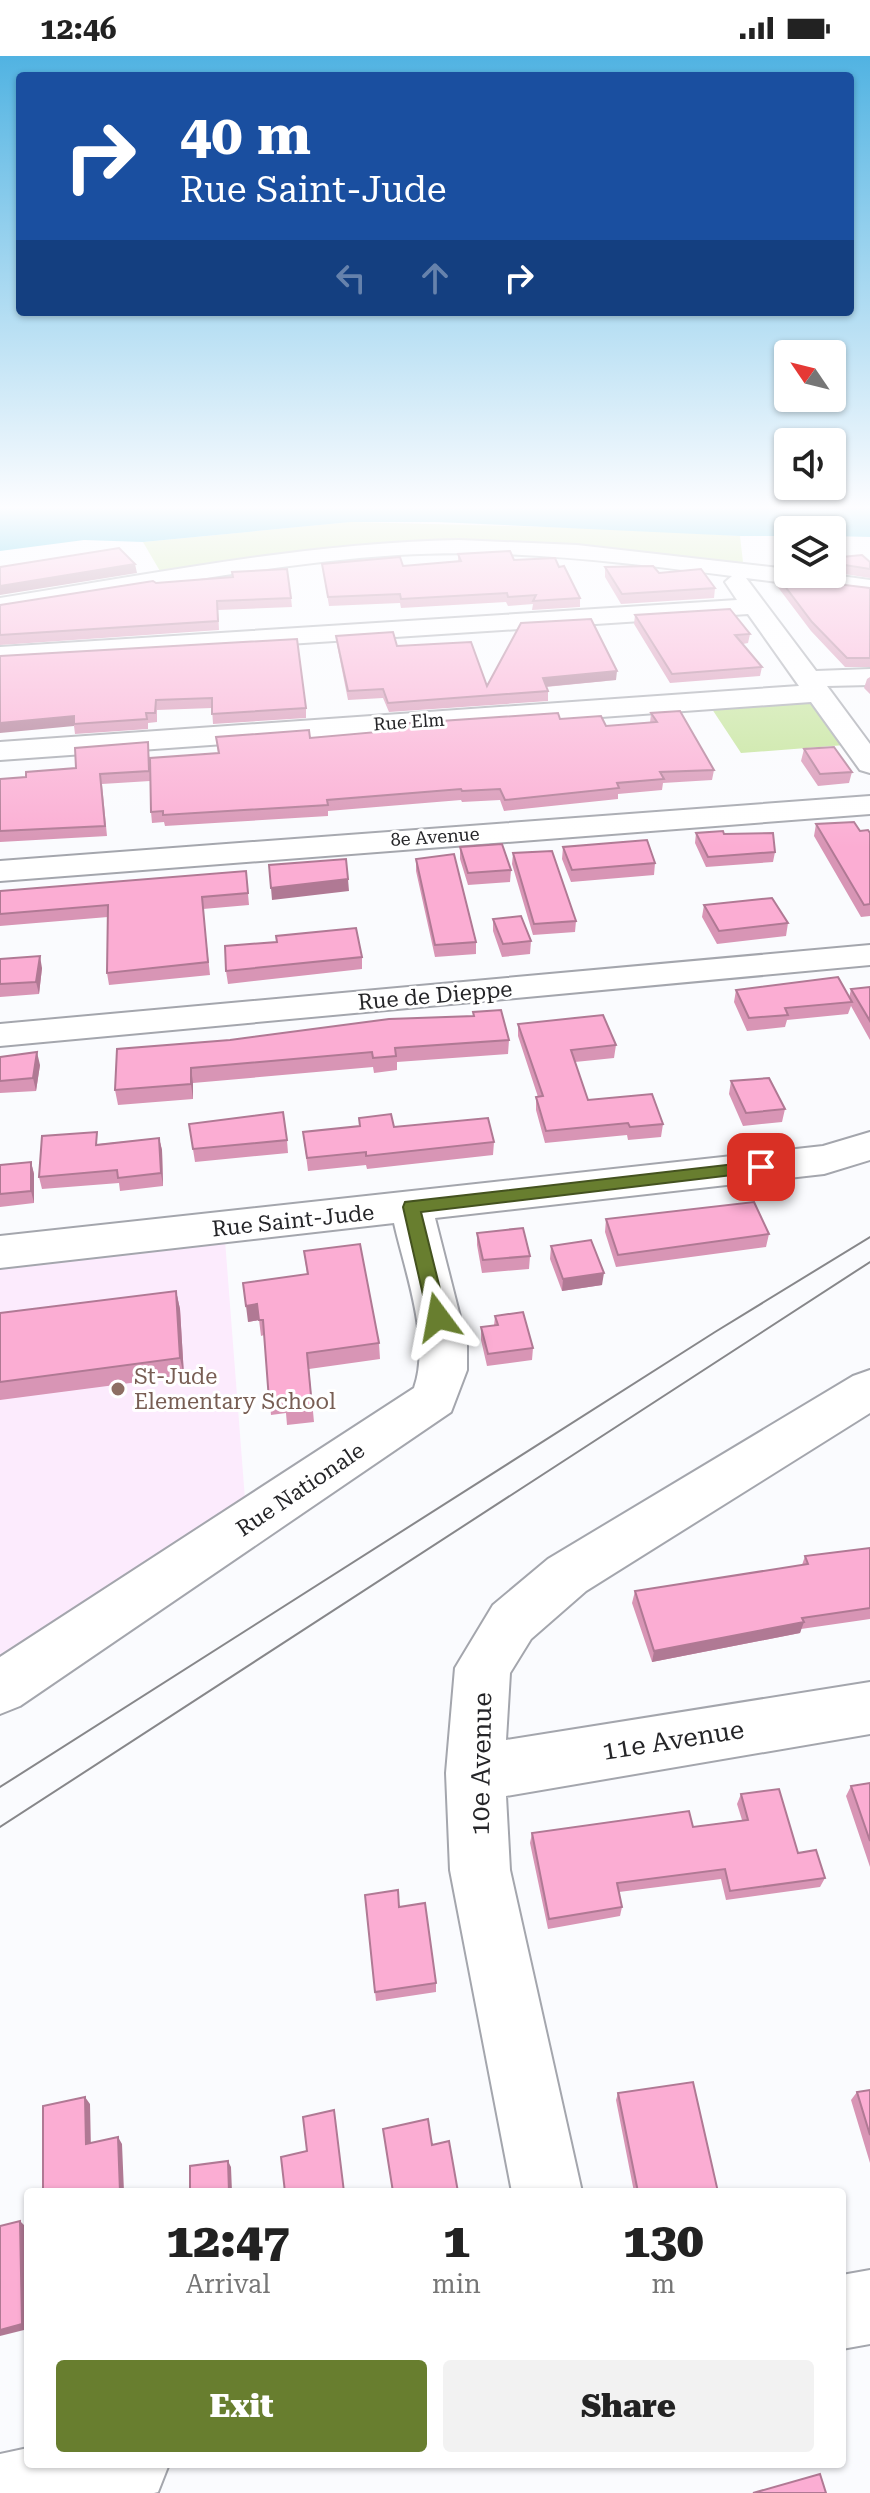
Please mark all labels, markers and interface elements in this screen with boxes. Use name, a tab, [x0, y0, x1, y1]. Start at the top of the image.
text: 12:46	[40, 11, 117, 46]
text: 40 m	[180, 102, 311, 168]
icon: right	[48, 104, 152, 208]
text: Rue Saint-Jude	[180, 169, 447, 211]
icon: left	[329, 256, 373, 300]
icon: ahead	[413, 256, 457, 300]
icon: right	[497, 256, 541, 300]
north arrow	[774, 340, 846, 412]
map controls	[774, 340, 846, 588]
button: sound	[774, 428, 846, 500]
button: layers	[774, 516, 846, 588]
street label: Rue Elm	[373, 709, 445, 734]
street label: 8e Avenue	[390, 823, 480, 850]
street label: Rue de Dieppe	[357, 976, 513, 1015]
pin	[727, 1133, 795, 1201]
icon: arrive	[739, 1145, 783, 1189]
street label: Rue Saint-Jude	[211, 1200, 375, 1241]
position arrow	[396, 1275, 480, 1359]
place label: St-Jude Elementary School	[134, 1364, 336, 1414]
marker: St-Jude Elementary School	[109, 1380, 127, 1398]
street label: Rue Nationale	[232, 1437, 369, 1541]
street label: 10e Avenue	[465, 1692, 497, 1836]
street label: 11e Avenue	[600, 1714, 746, 1766]
text: 12:47	[166, 2213, 290, 2269]
text: 1	[443, 2213, 470, 2269]
text: 130	[623, 2213, 704, 2269]
text: Arrival	[186, 2269, 270, 2299]
text: min	[432, 2269, 481, 2299]
text: m	[652, 2269, 675, 2299]
button: Exit	[56, 2360, 427, 2452]
button: Share	[443, 2360, 814, 2452]

